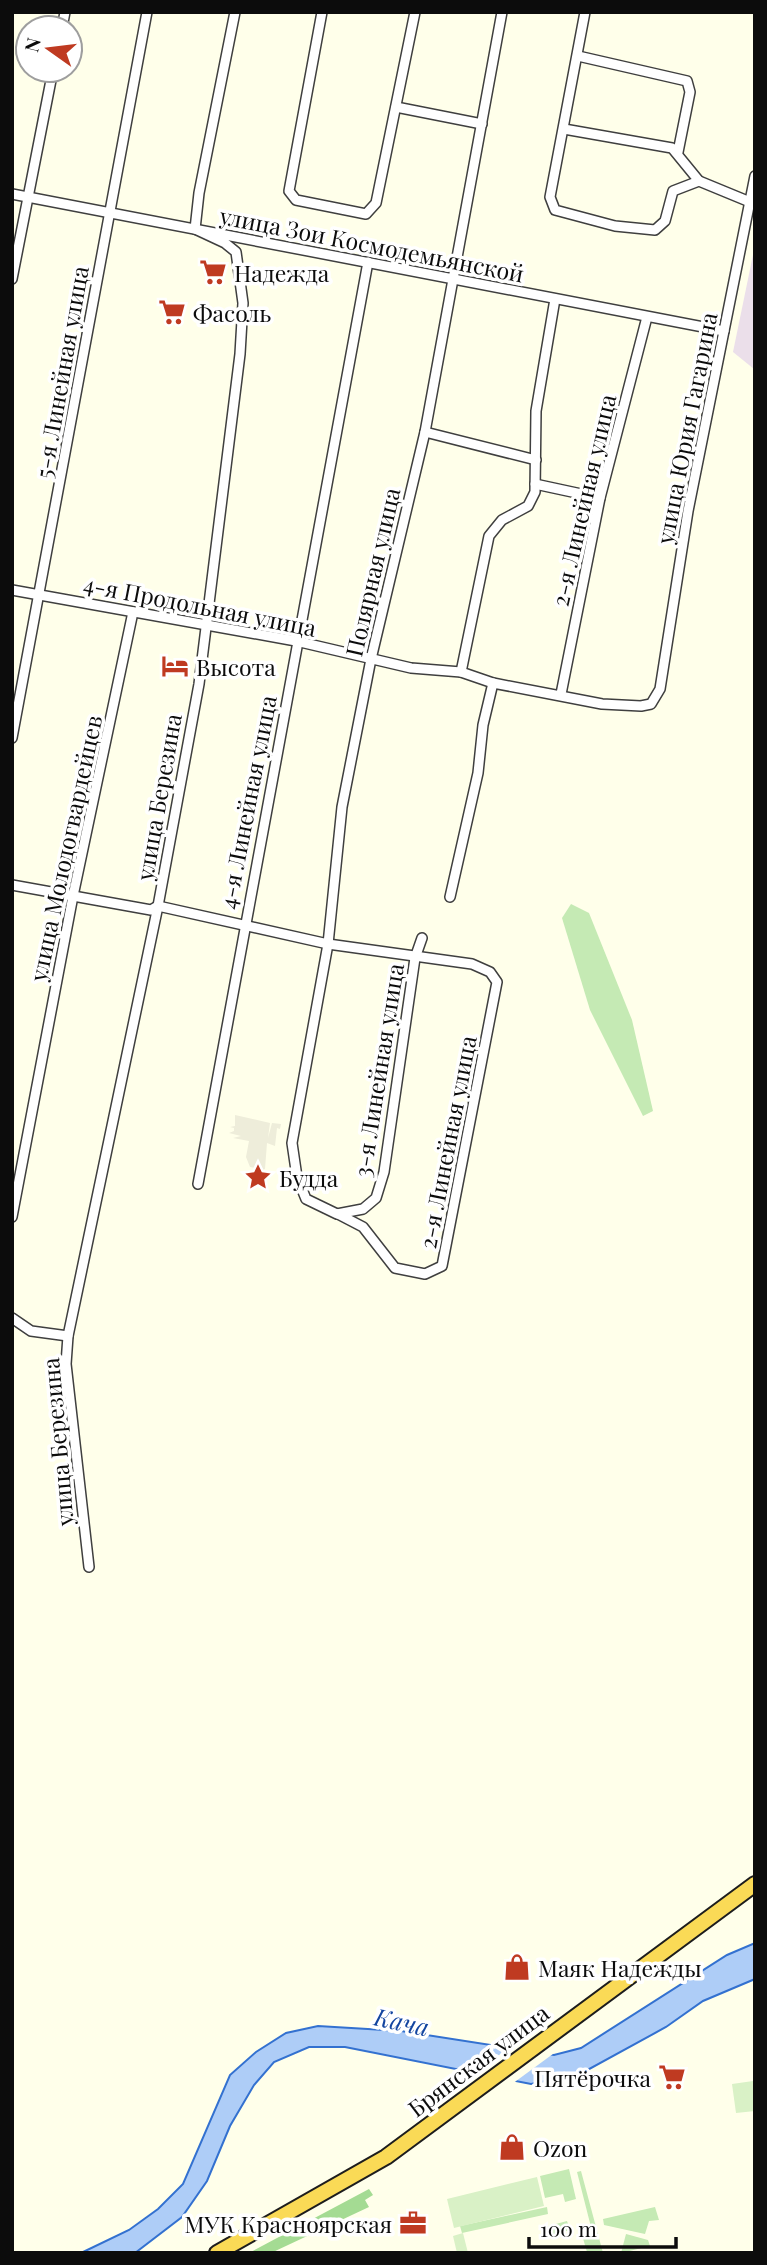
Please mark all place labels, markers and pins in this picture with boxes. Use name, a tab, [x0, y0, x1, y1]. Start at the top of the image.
supermarket icon: Надежда	[198, 257, 228, 287]
place label: Надежда	[234, 257, 330, 288]
supermarket icon: Фасоль	[157, 297, 187, 327]
place label: Фасоль	[193, 297, 271, 328]
hotel icon: Высота	[160, 651, 190, 681]
place label: Высота	[196, 651, 276, 682]
place icon: Будда	[243, 1162, 273, 1192]
place label: Будда	[279, 1162, 339, 1193]
shop icon: Маяк Надежды	[502, 1952, 532, 1982]
place label: Маяк Надежды	[538, 1952, 702, 1983]
place label: Пятёрочка	[534, 2062, 652, 2093]
supermarket icon: Пятёрочка	[657, 2062, 687, 2092]
shop icon: Ozon	[497, 2132, 527, 2162]
place label: Ozon	[533, 2132, 588, 2163]
place label: МУК Красноярская	[185, 2208, 392, 2239]
office icon: МУК Красноярская	[398, 2208, 428, 2238]

